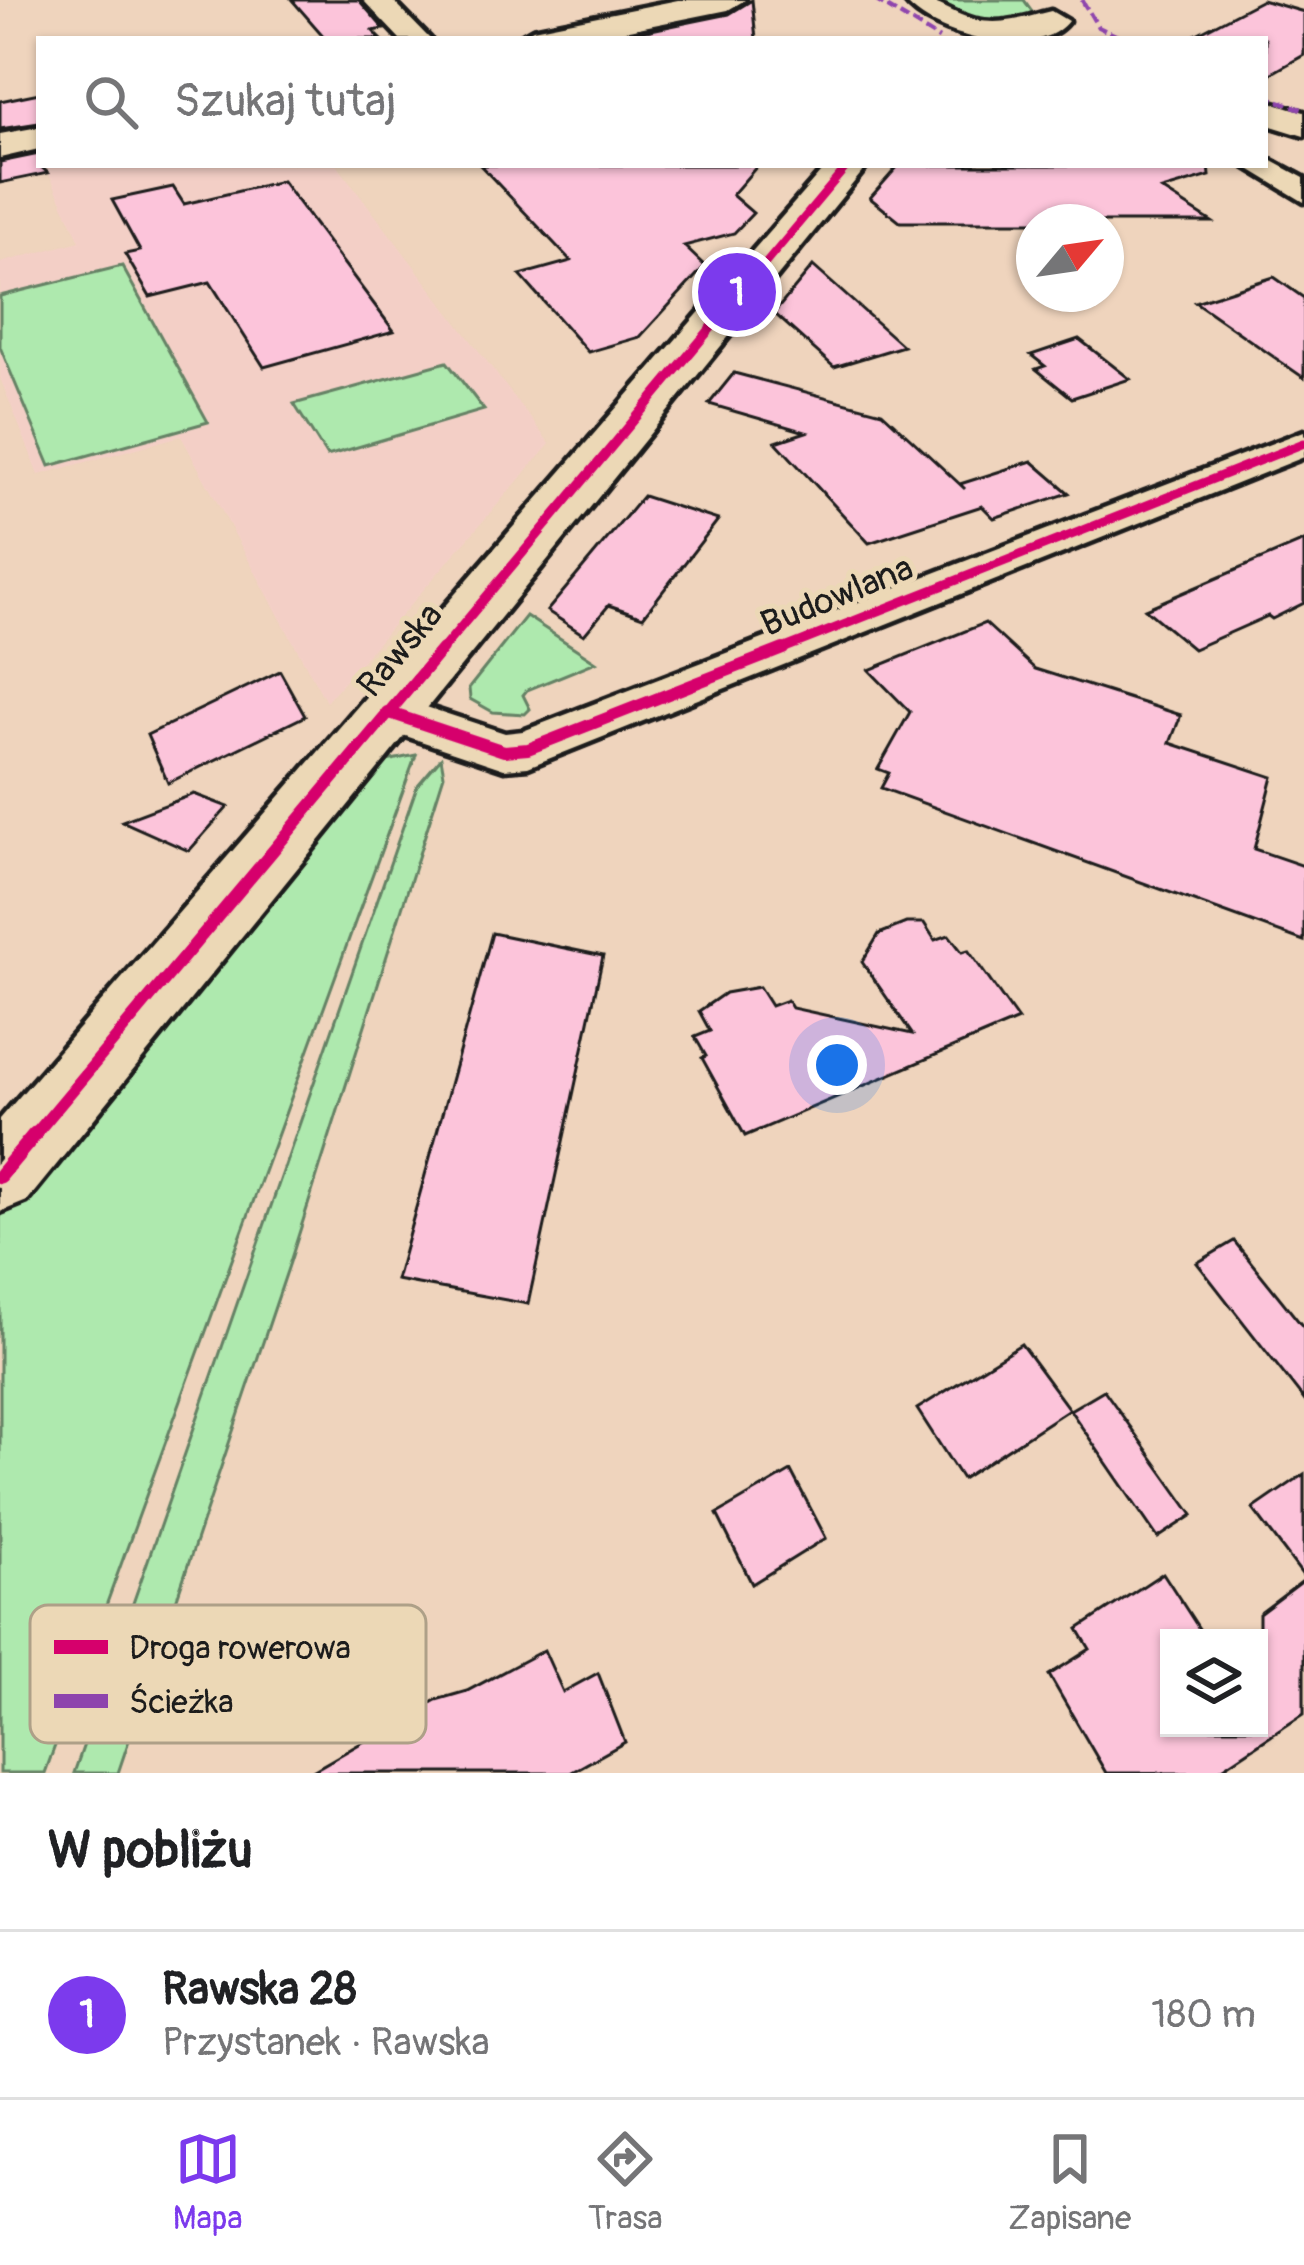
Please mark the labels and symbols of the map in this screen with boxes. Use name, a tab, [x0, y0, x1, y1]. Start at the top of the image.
north arrow	[1016, 204, 1124, 312]
pin: 1	[698, 247, 776, 337]
street label: Budowlana	[754, 545, 920, 647]
street label: Rawska	[347, 594, 453, 706]
your location	[807, 1035, 867, 1095]
legend	[30, 1605, 426, 1743]
text: Droga rowerowa	[129, 1628, 351, 1669]
text: Ścieżka	[129, 1682, 234, 1723]

